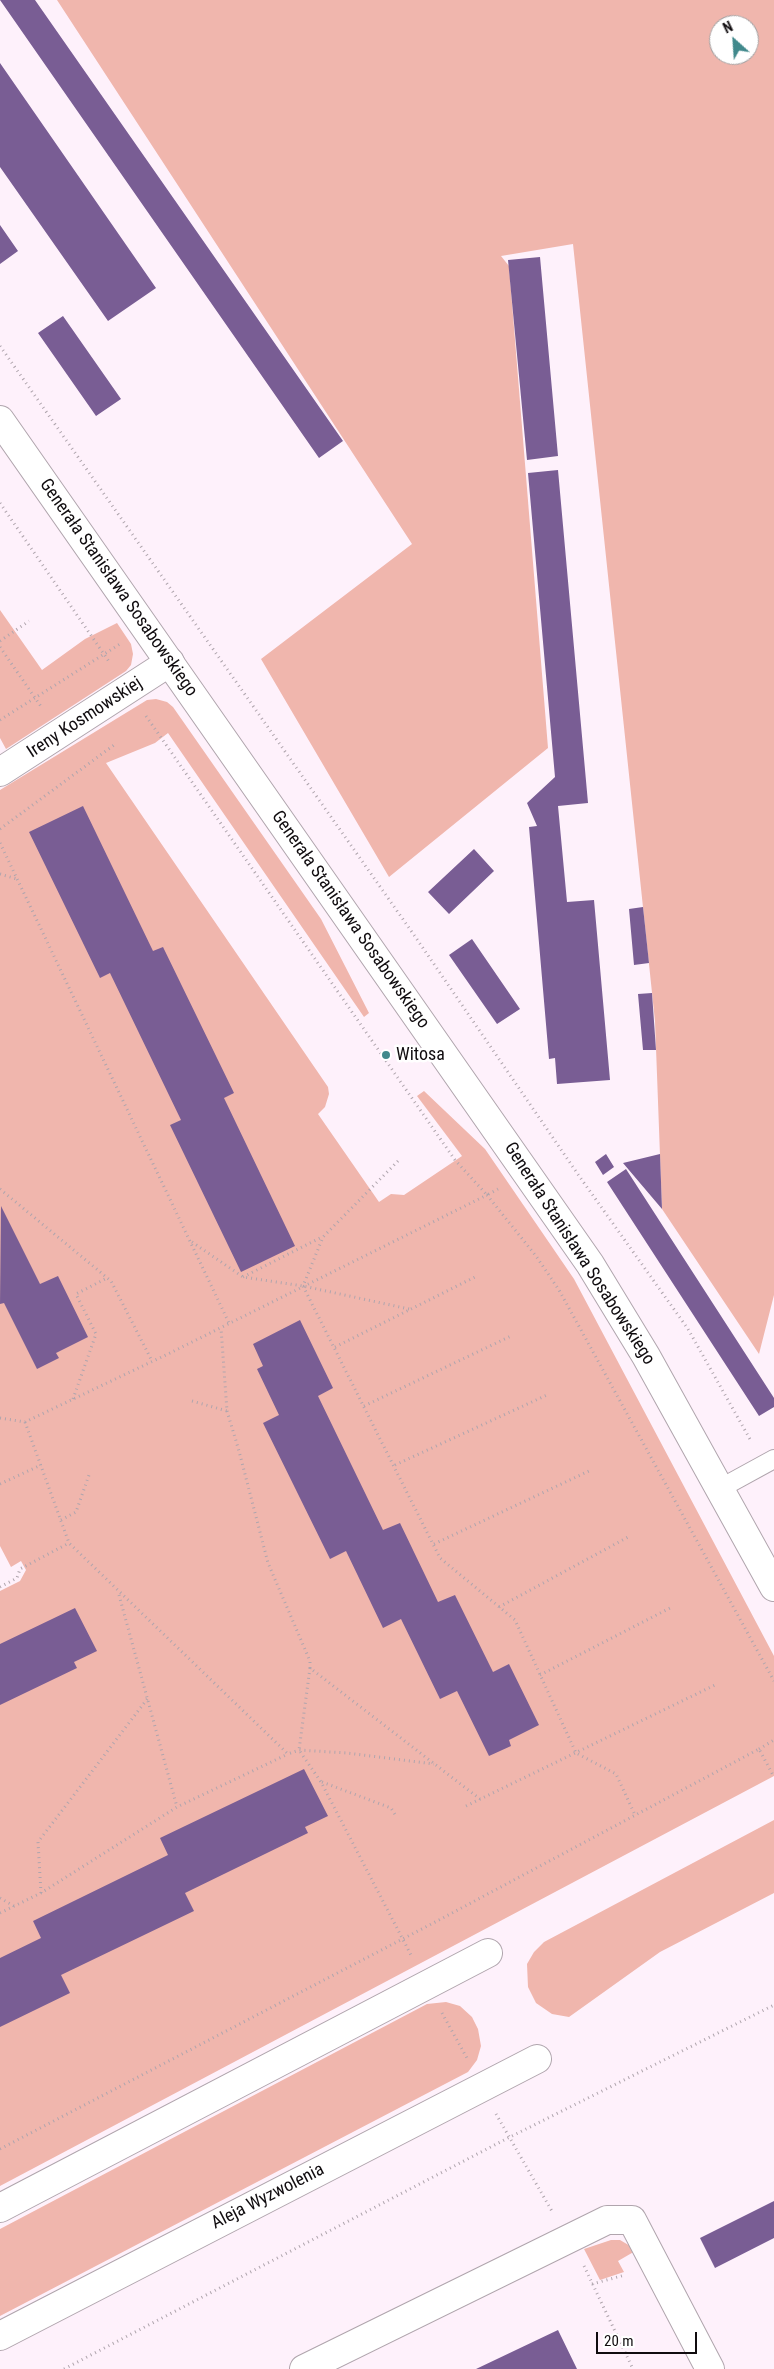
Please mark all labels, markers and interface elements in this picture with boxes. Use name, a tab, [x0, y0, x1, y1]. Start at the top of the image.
north arrow	[709, 15, 759, 65]
text: N	[720, 18, 735, 36]
street label: Generała Stanisława Sosabowskiego	[34, 475, 202, 701]
street label: Ireny Kosmowskiej	[23, 673, 147, 763]
street label: Generała Stanisława Sosabowskiego	[266, 807, 434, 1033]
place label: Witosa	[396, 1044, 445, 1066]
marker: Witosa	[380, 1049, 392, 1061]
street label: Generała Stanisława Sosabowskiego	[499, 1139, 659, 1369]
street label: Aleja Wyzwolenia	[208, 2159, 328, 2235]
scale bar	[599, 2322, 700, 2354]
text: 20 m	[604, 2332, 634, 2350]

